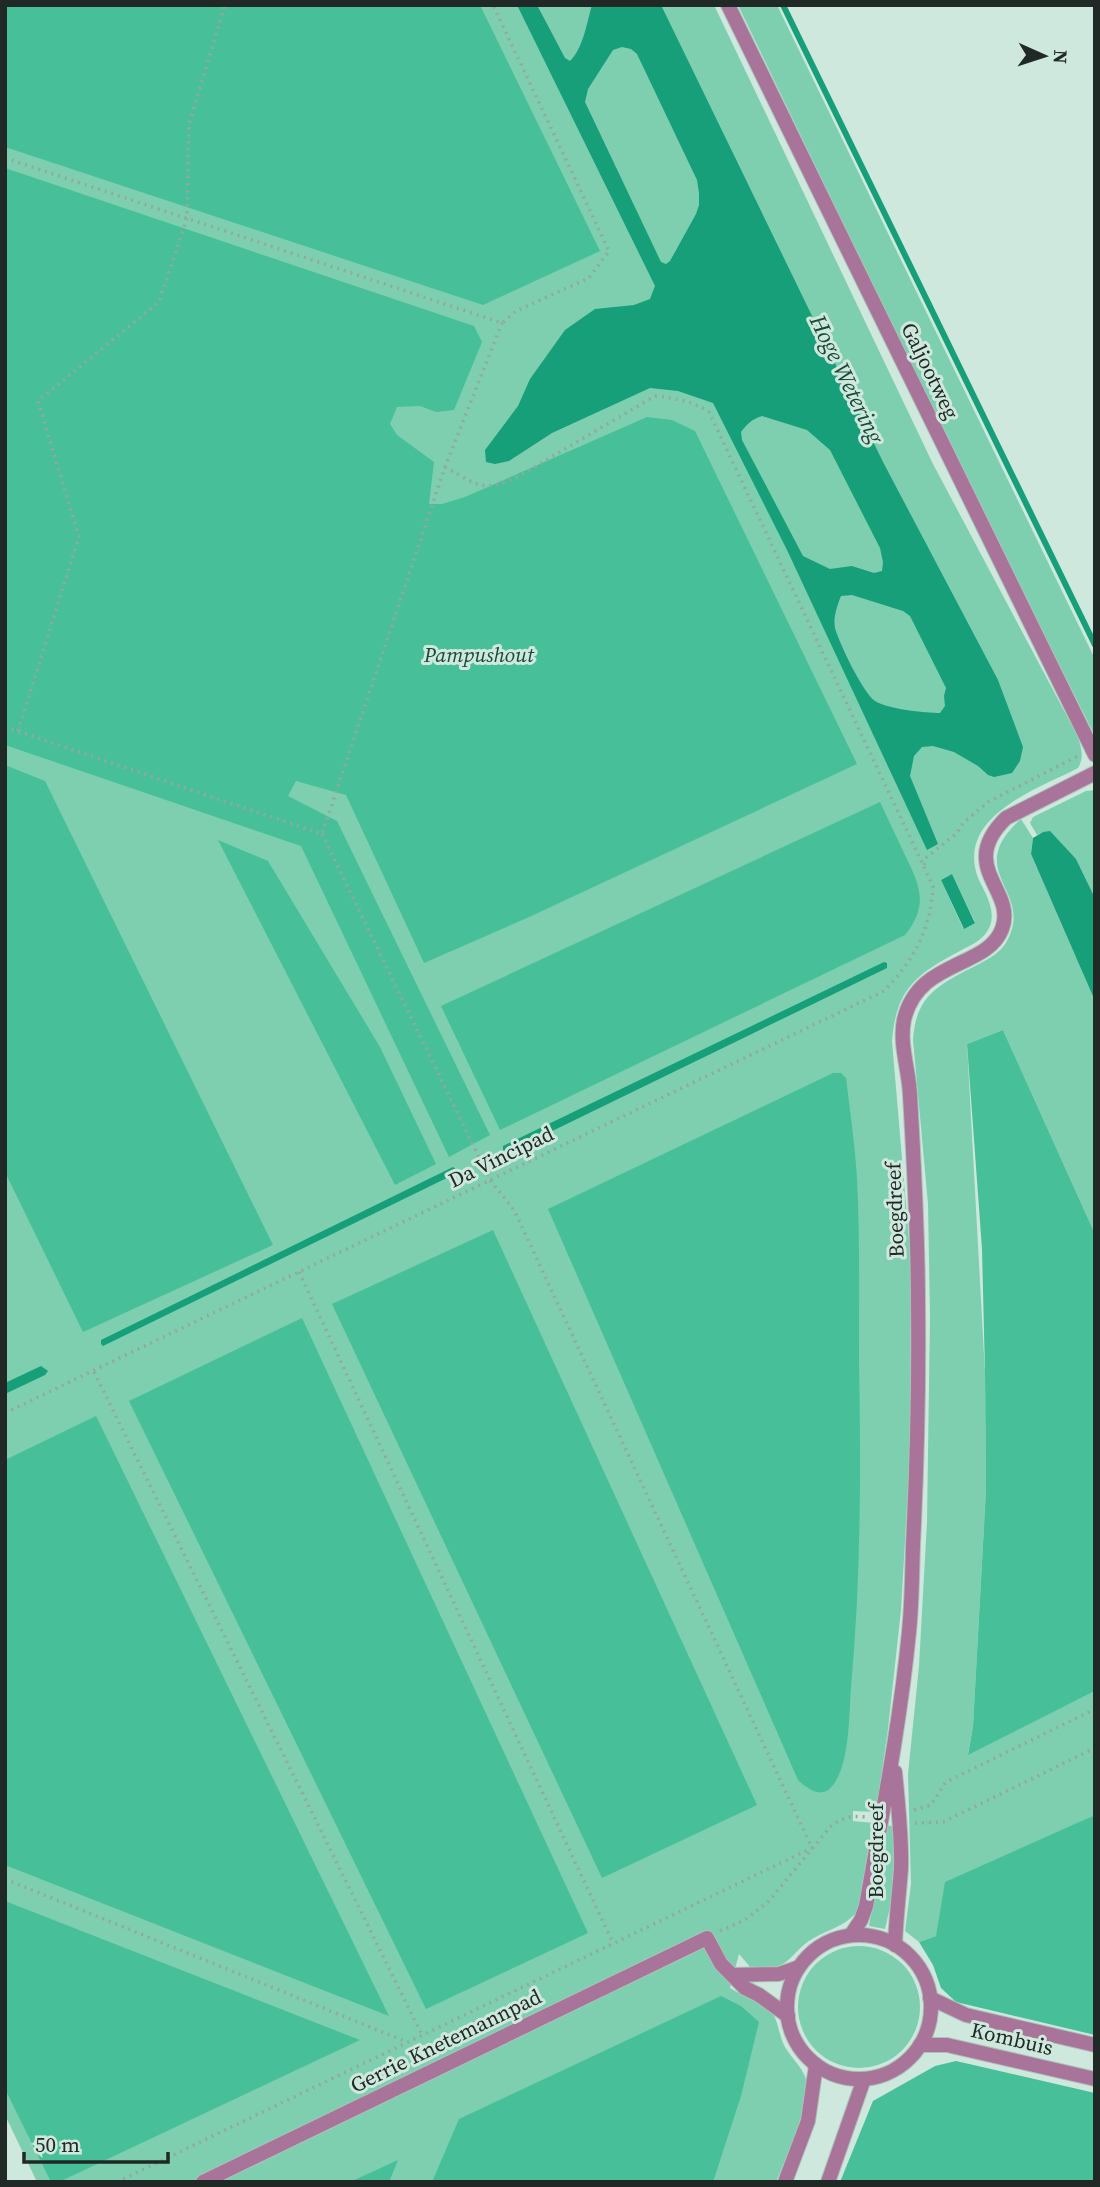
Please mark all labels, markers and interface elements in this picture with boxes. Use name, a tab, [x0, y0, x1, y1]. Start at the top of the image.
north arrow	[1009, 21, 1079, 91]
text: N	[1048, 49, 1074, 65]
water label: Hoge Wetering	[802, 308, 892, 450]
street label: Galjootweg	[895, 318, 966, 424]
park label: Pampushout	[423, 640, 535, 669]
street label: Da Vincipad	[443, 1119, 558, 1194]
street label: Boegdreef	[878, 1160, 911, 1258]
street label: Boegdreef	[861, 1802, 890, 1899]
street label: Gerrie Knetemannpad	[345, 1982, 546, 2099]
street label: Kombuis	[968, 2015, 1056, 2062]
scale bar	[24, 2120, 168, 2164]
text: 50 m	[35, 2130, 80, 2159]

